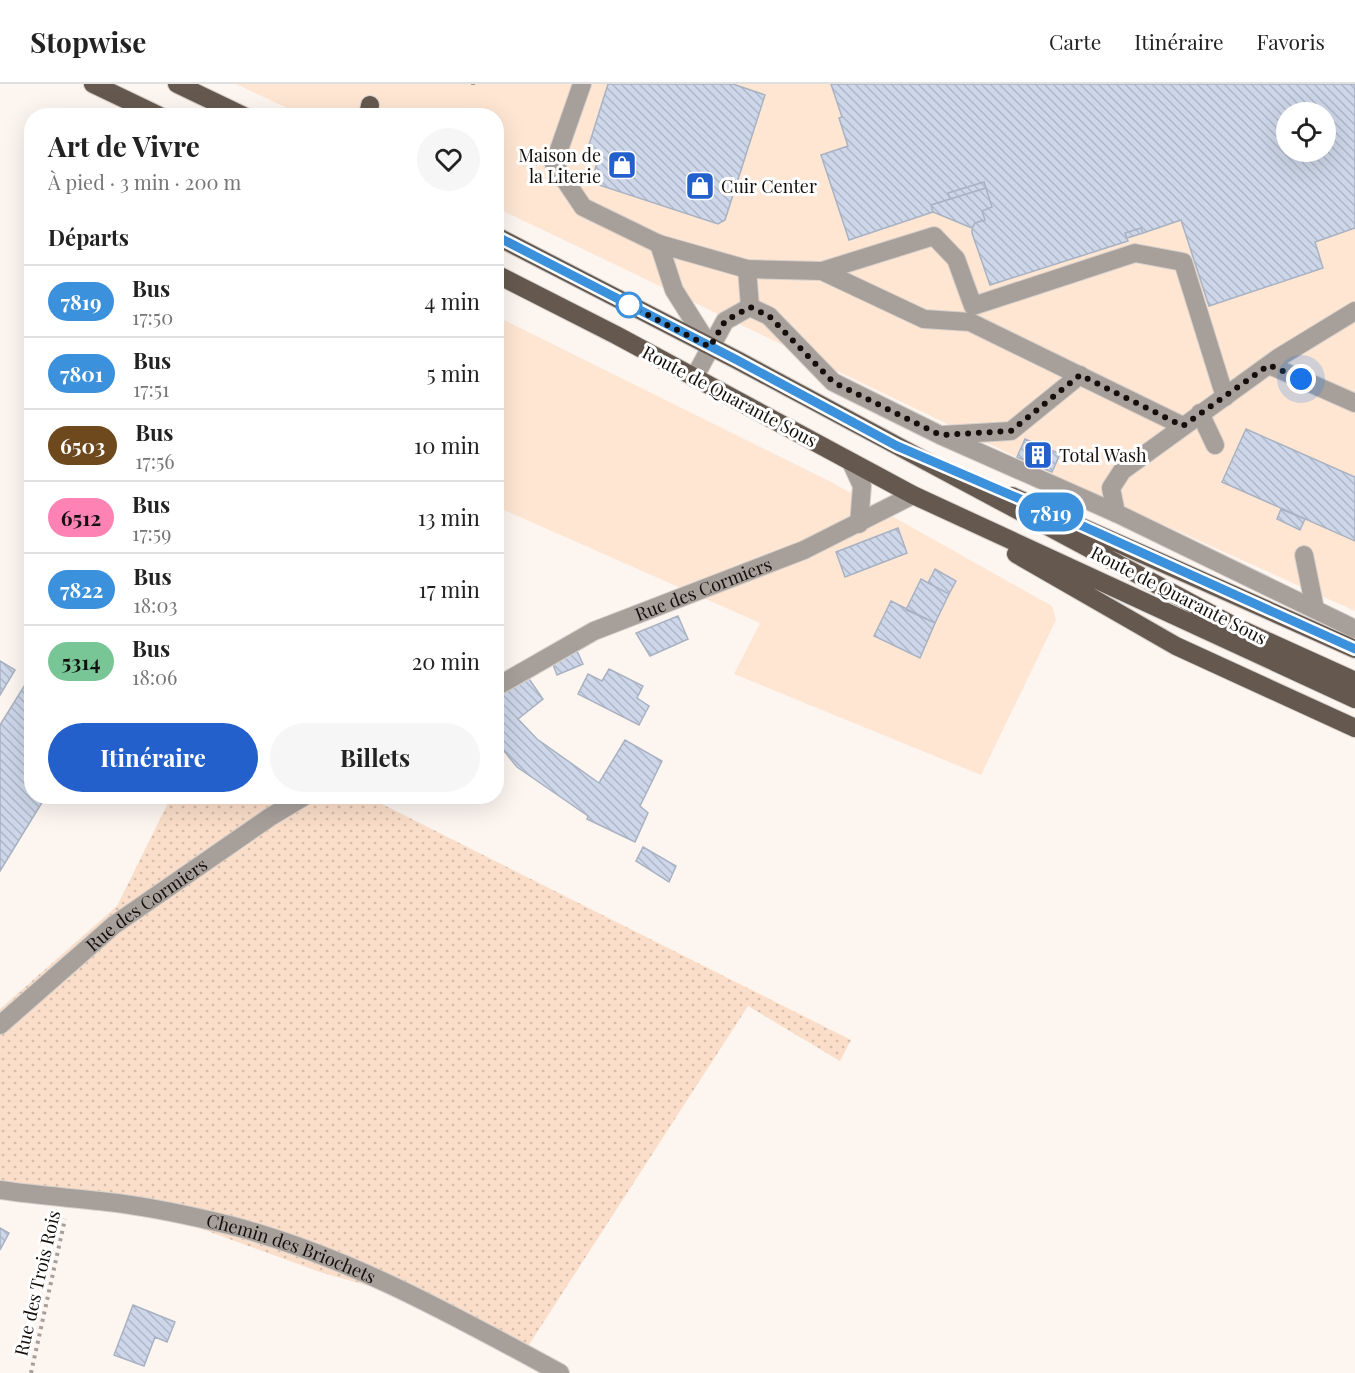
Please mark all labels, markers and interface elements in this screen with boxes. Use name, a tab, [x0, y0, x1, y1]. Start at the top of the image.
text: Stopwise	[30, 23, 146, 60]
text: Carte	[1049, 27, 1101, 55]
text: Itinéraire	[1134, 27, 1224, 55]
text: Favoris	[1257, 27, 1325, 55]
map controls	[1276, 102, 1336, 162]
button: locate	[1276, 102, 1336, 162]
text: Art de Vivre	[48, 127, 200, 164]
button: heart	[417, 128, 480, 191]
place label: Maison de la Literie	[518, 143, 601, 188]
shop icon: Maison de la Literie	[606, 149, 638, 181]
text: À pied · 3 min · 200 m	[48, 168, 241, 195]
shop icon: Cuir Center	[684, 170, 716, 202]
place label: Cuir Center	[721, 174, 817, 198]
text: Départs	[48, 222, 129, 252]
text: Bus	[132, 273, 170, 303]
text: 4 min	[425, 286, 480, 316]
text: 7819	[61, 287, 102, 315]
unlabelled marker	[616, 292, 642, 318]
text: 17:50	[132, 303, 173, 330]
street label: Route de Quarante Sous	[638, 340, 822, 452]
text: Bus	[133, 345, 171, 375]
text: 5 min	[427, 358, 480, 388]
text: 7801	[60, 359, 103, 387]
your location	[1286, 364, 1316, 394]
text: 17:51	[133, 375, 169, 402]
text: Bus	[135, 417, 174, 447]
text: 10 min	[414, 430, 480, 460]
text: 6503	[60, 431, 105, 459]
building icon: Total Wash	[1022, 439, 1054, 471]
place label: Total Wash	[1059, 443, 1147, 467]
text: 17:56	[135, 447, 175, 474]
text: Bus	[132, 489, 170, 519]
line badge: 7819	[1009, 492, 1093, 532]
text: 7819	[1031, 498, 1072, 526]
text: 13 min	[418, 502, 480, 532]
text: 6512	[61, 503, 101, 531]
text: 17:59	[132, 519, 171, 546]
street label: Route de Quarante Sous	[1087, 540, 1271, 650]
street label: Rue des Cormiers	[632, 552, 775, 626]
text: Bus	[133, 561, 172, 591]
text: 17 min	[419, 574, 480, 604]
text: 7822	[60, 575, 103, 603]
text: 18:03	[133, 591, 177, 618]
text: Bus	[132, 633, 170, 663]
text: 20 min	[412, 646, 480, 676]
text: 5314	[61, 647, 101, 675]
text: 18:06	[132, 663, 177, 690]
button: Itinéraire	[48, 723, 258, 792]
button: Billets	[270, 723, 480, 792]
street label: Rue des Cormiers	[81, 852, 212, 956]
street label: Rue des Trois Rois	[9, 1208, 65, 1358]
street label: Chemin des Briochets	[204, 1208, 380, 1289]

